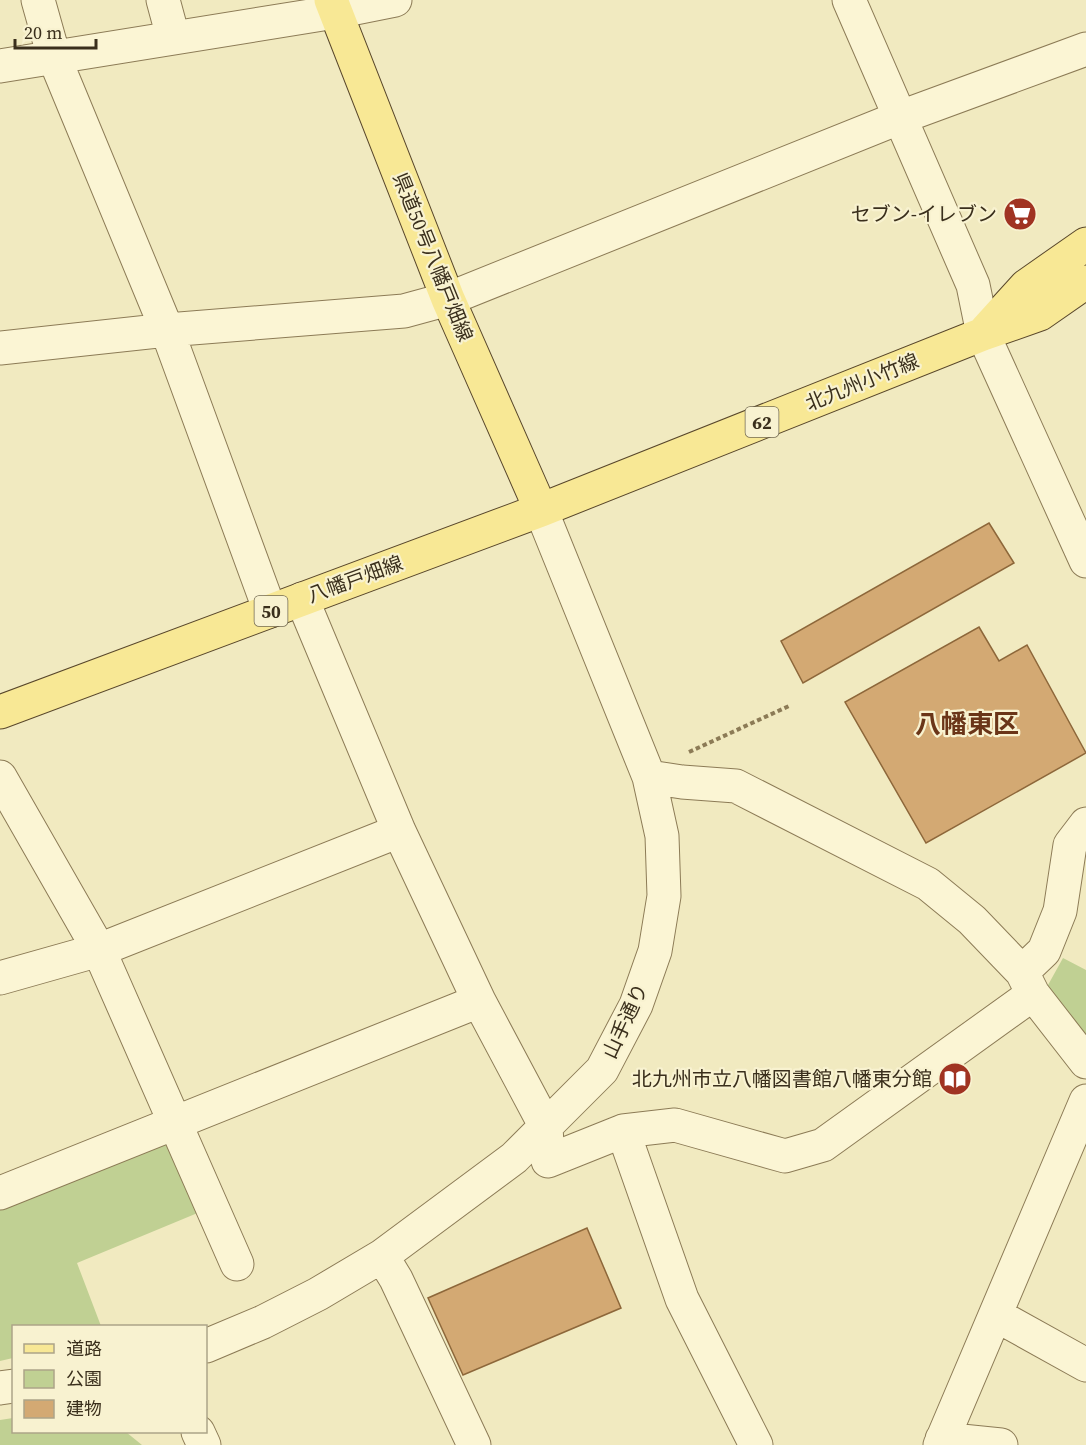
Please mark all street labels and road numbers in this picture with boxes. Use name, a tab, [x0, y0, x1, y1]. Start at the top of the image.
street label: 県道50号八幡戸畑線	[386, 168, 480, 346]
street label: 北九州小竹線	[801, 347, 923, 417]
road number: 62	[746, 407, 778, 437]
street label: 八幡戸畑線	[303, 549, 407, 609]
road number: 50	[254, 596, 288, 626]
street label: 山手通り	[595, 979, 655, 1063]

